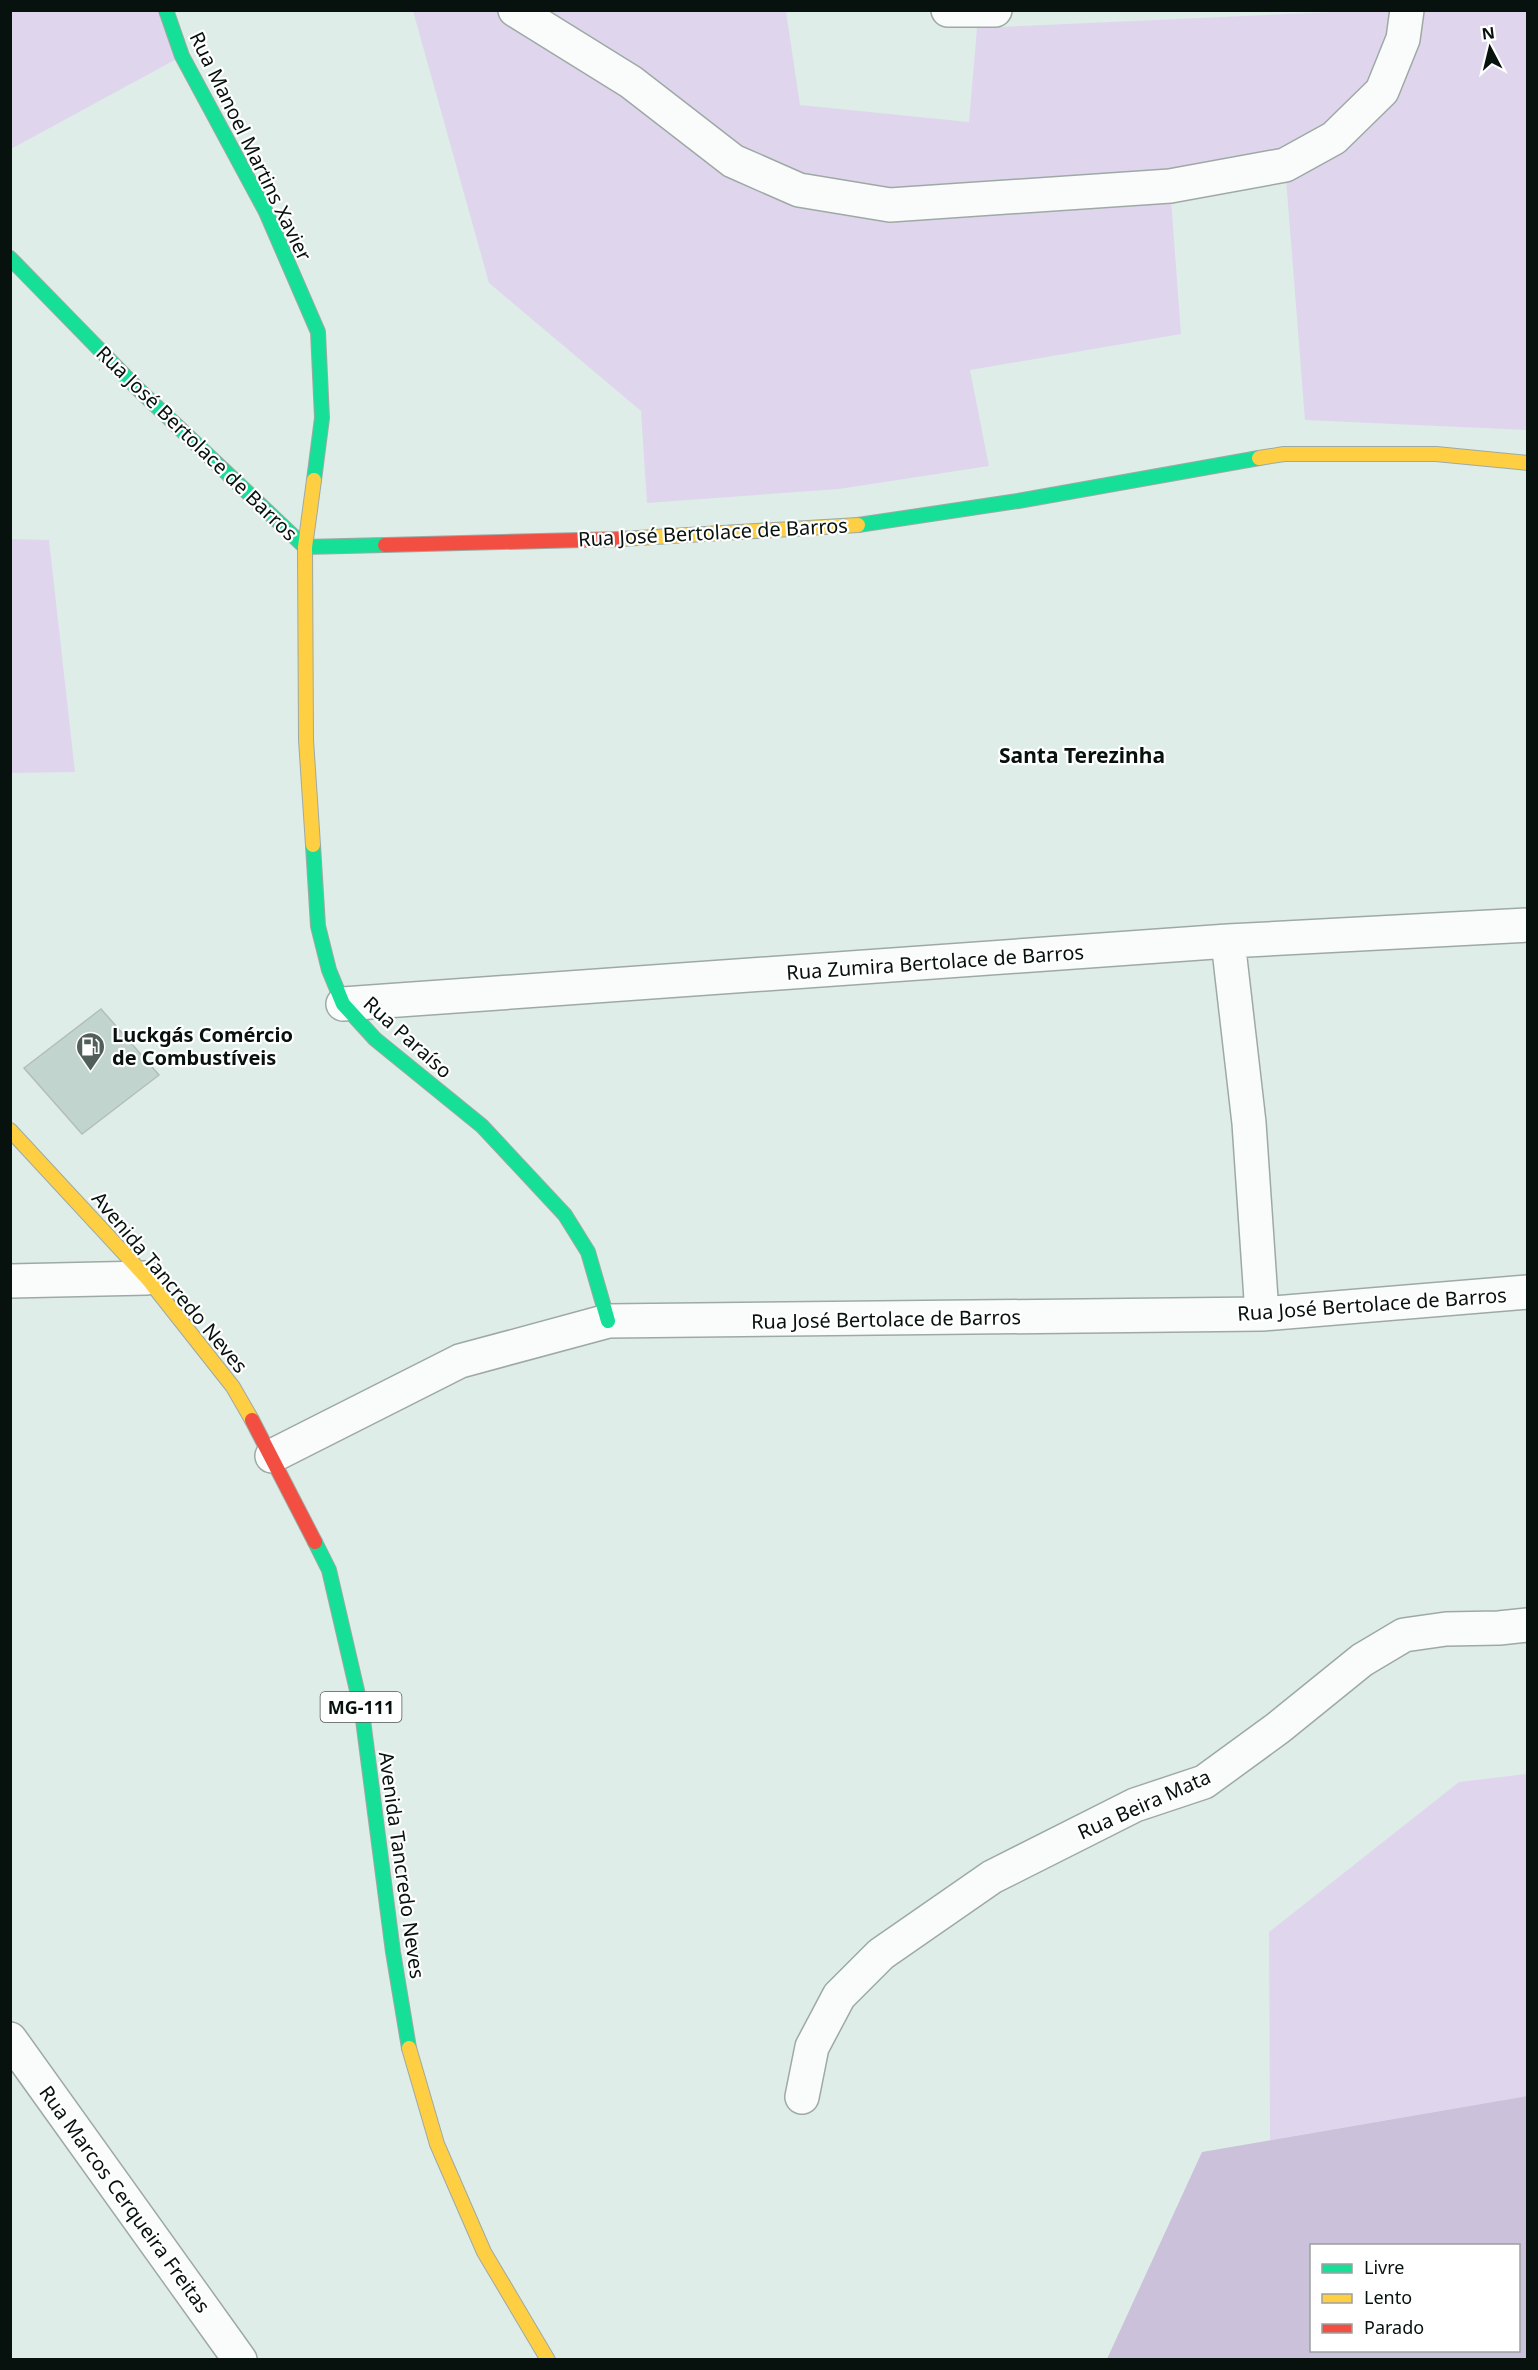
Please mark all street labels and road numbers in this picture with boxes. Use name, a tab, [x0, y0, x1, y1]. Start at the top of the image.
street label: Rua Manoel Martins Xavier	[184, 27, 318, 265]
street label: Rua José Bertolace de Barros	[91, 340, 303, 546]
street label: Rua José Bertolace de Barros	[577, 511, 849, 553]
street label: Rua Zumira Bertolace de Barros	[785, 938, 1085, 986]
street label: Rua Paraíso	[358, 990, 458, 1084]
street label: Avenida Tancredo Neves	[86, 1186, 254, 1378]
street label: Rua José Bertolace de Barros	[1236, 1281, 1508, 1327]
street label: Rua José Bertolace de Barros	[751, 1303, 1021, 1335]
road number: MG-111	[320, 1692, 401, 1722]
street label: Avenida Tancredo Neves	[373, 1750, 431, 1980]
street label: Rua Beira Mata	[1073, 1763, 1215, 1845]
street label: Rua Marcos Cerqueira Freitas	[33, 2080, 217, 2318]

